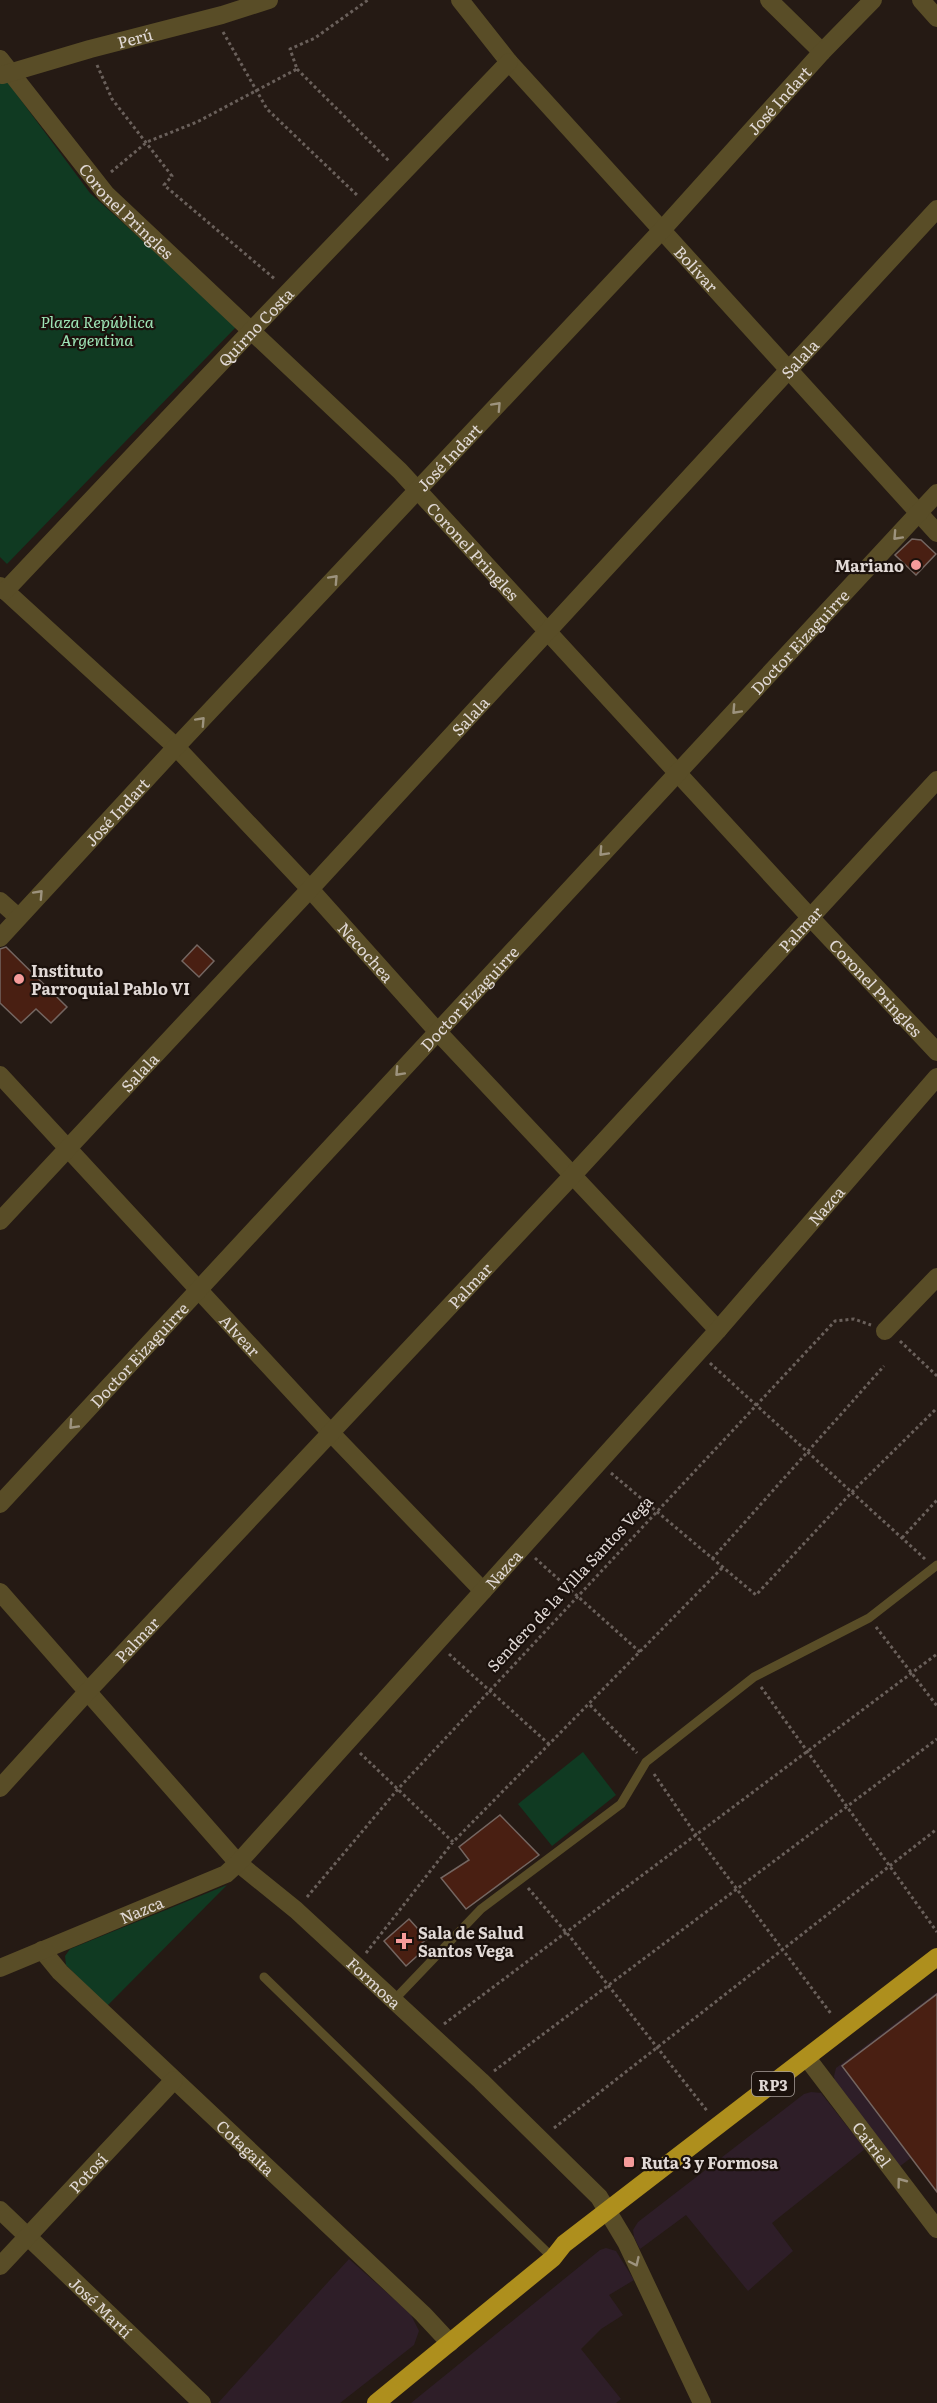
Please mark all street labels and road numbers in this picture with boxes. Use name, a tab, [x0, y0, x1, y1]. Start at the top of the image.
street label: Perú	[115, 21, 155, 54]
street label: José Indart	[741, 60, 817, 140]
street label: Coronel Pringles	[74, 158, 180, 264]
street label: Bolívar	[669, 240, 724, 297]
street label: Quirno Costa	[212, 282, 299, 371]
street label: Salala	[775, 333, 824, 383]
street label: José Indart	[411, 417, 487, 496]
street label: Coronel Pringles	[422, 496, 525, 606]
street label: Doctor Eizaguirre	[744, 584, 854, 699]
street label: Salala	[445, 690, 495, 741]
street label: José Indart	[79, 772, 155, 851]
street label: Palmar	[772, 900, 828, 957]
street label: Necochea	[333, 916, 400, 987]
street label: Coronel Pringles	[824, 933, 928, 1042]
street label: Doctor Eizaguirre	[414, 940, 524, 1056]
street label: Salala	[115, 1047, 164, 1097]
street label: Nazca	[802, 1180, 850, 1231]
street label: Palmar	[442, 1256, 497, 1313]
street label: Doctor Eizaguirre	[84, 1296, 194, 1412]
street label: Alvear	[215, 1308, 266, 1362]
street label: Sendero de la Villa Santos Vega	[481, 1489, 658, 1677]
street label: Nazca	[479, 1544, 527, 1594]
street label: Palmar	[109, 1611, 165, 1668]
street label: Nazca	[116, 1889, 167, 1929]
street label: Formosa	[342, 1951, 407, 2014]
road number: RP3	[752, 2072, 794, 2096]
street label: Cotagaita	[211, 2114, 281, 2181]
street label: Catriel	[847, 2116, 898, 2172]
street label: Potosí	[63, 2147, 112, 2198]
street label: José Martí	[64, 2270, 138, 2343]

